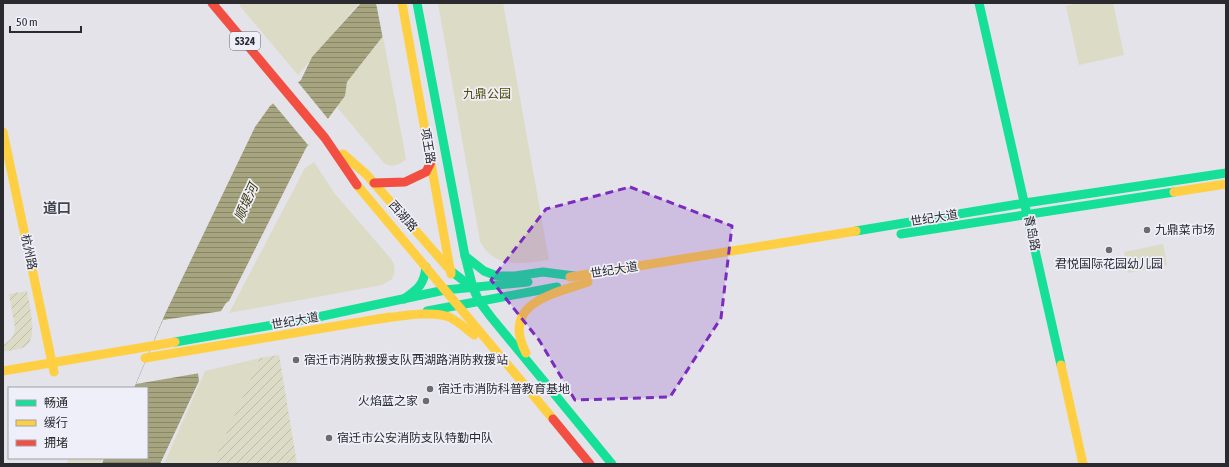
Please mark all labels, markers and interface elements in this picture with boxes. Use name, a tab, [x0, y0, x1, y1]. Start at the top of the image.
scale bar	[10, 8, 81, 34]
text: 50 m	[16, 15, 38, 29]
road number: S324	[230, 32, 260, 50]
park label: 九鼎公园	[463, 87, 511, 101]
street label: 项王路	[418, 127, 438, 165]
water label: 顺堤河	[231, 178, 262, 223]
street label: 西湖路	[386, 198, 420, 234]
district label: 道口	[43, 200, 71, 216]
street label: 世纪大道	[909, 207, 959, 229]
street label: 青岛路	[1021, 214, 1043, 252]
place label: 九鼎菜市场	[1155, 223, 1215, 237]
marker: 九鼎菜市场	[1142, 225, 1152, 235]
street label: 杭州路	[18, 233, 40, 271]
marker: 君悦国际花园幼儿园	[1104, 245, 1114, 255]
place label: 君悦国际花园幼儿园	[1055, 257, 1163, 271]
street label: 世纪大道	[589, 259, 639, 281]
street label: 世纪大道	[270, 310, 320, 332]
place label: 宿迁市消防救援支队西湖路消防救援站	[304, 353, 508, 367]
marker: 宿迁市消防救援支队西湖路消防救援站	[291, 355, 301, 365]
place label: 宿迁市消防科普教育基地	[438, 382, 570, 396]
marker: 宿迁市消防科普教育基地	[425, 384, 435, 394]
legend	[8, 387, 148, 459]
place label: 火焰蓝之家	[358, 394, 418, 408]
text: 畅通	[44, 396, 68, 410]
marker: 火焰蓝之家	[421, 396, 431, 406]
text: 缓行	[44, 416, 68, 430]
place label: 宿迁市公安消防支队特勤中队	[337, 431, 493, 445]
marker: 宿迁市公安消防支队特勤中队	[324, 433, 334, 443]
text: 拥堵	[44, 436, 68, 450]

